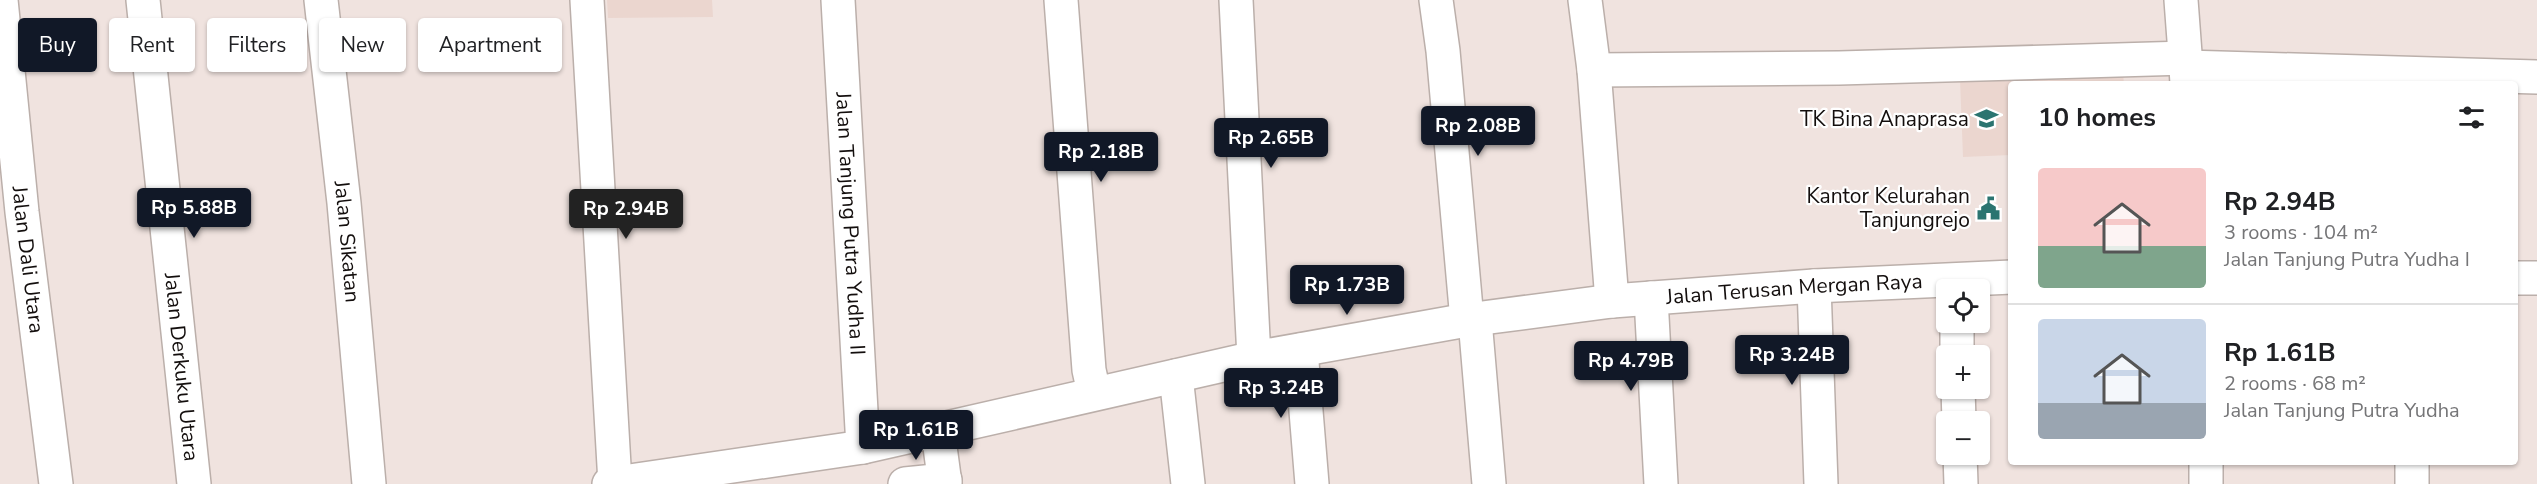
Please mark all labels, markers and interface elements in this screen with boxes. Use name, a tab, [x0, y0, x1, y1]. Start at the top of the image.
chip: Buy	[18, 18, 97, 72]
chip: Rent	[109, 18, 195, 72]
chip: Filters	[207, 18, 307, 72]
chip: New	[319, 18, 406, 72]
chip: Apartment	[418, 18, 562, 72]
street label: Jalan Tanjung Putra Yudha II	[829, 90, 872, 356]
text: 10 homes	[2038, 100, 2156, 135]
icon: filters	[2455, 101, 2488, 134]
place label: TK Bina Anaprasa	[1800, 105, 1969, 133]
pin: Rp 2.08B	[1416, 106, 1540, 157]
school or university icon: TK Bina Anaprasa	[1974, 106, 2000, 132]
text: Rp 2.08B	[1435, 112, 1521, 139]
pin: Rp 2.65B	[1209, 118, 1333, 169]
text: Rp 2.65B	[1228, 124, 1314, 151]
pin: Rp 2.18B	[1039, 132, 1163, 183]
text: Rp 2.18B	[1058, 138, 1144, 165]
street label: Jalan Sikatan	[327, 178, 367, 304]
place label: Kantor Kelurahan Tanjungrejo	[1806, 182, 1970, 234]
street label: Jalan Dali Utara	[5, 184, 51, 335]
text: Rp 2.94B	[2224, 184, 2336, 219]
pin: Rp 5.88B	[132, 188, 256, 239]
pin: Rp 2.94B	[564, 189, 688, 240]
icon: home	[2086, 192, 2158, 264]
text: Rp 5.88B	[151, 194, 237, 221]
text: Rp 2.94B	[583, 195, 669, 222]
public building icon: Kantor Kelurahan Tanjungrejo	[1975, 195, 2001, 221]
text: 3 rooms · 104 m²	[2224, 219, 2378, 246]
text: Jalan Tanjung Putra Yudha I	[2224, 246, 2470, 273]
pin: Rp 1.73B	[1285, 265, 1409, 316]
street label: Jalan Terusan Mergan Raya	[1664, 267, 1923, 311]
street label: Jalan Derkuku Utara	[158, 270, 206, 463]
text: Rp 1.73B	[1304, 271, 1390, 298]
map controls	[1936, 279, 1990, 465]
button: locate	[1936, 279, 1990, 333]
pin: Rp 3.24B	[1730, 335, 1854, 386]
text: Rp 1.61B	[2224, 335, 2336, 370]
pin: Rp 4.79B	[1569, 341, 1693, 392]
text: Rp 3.24B	[1749, 341, 1835, 368]
icon: home	[2086, 343, 2158, 415]
button: +	[1936, 345, 1990, 399]
text: Rp 4.79B	[1588, 347, 1674, 374]
pin: Rp 3.24B	[1219, 368, 1343, 419]
text: 2 rooms · 68 m²	[2224, 370, 2366, 397]
text: Rp 3.24B	[1238, 374, 1324, 401]
text: Jalan Tanjung Putra Yudha	[2224, 397, 2460, 424]
pin: Rp 1.61B	[854, 410, 978, 461]
button: −	[1936, 411, 1990, 465]
text: Rp 1.61B	[873, 416, 959, 443]

